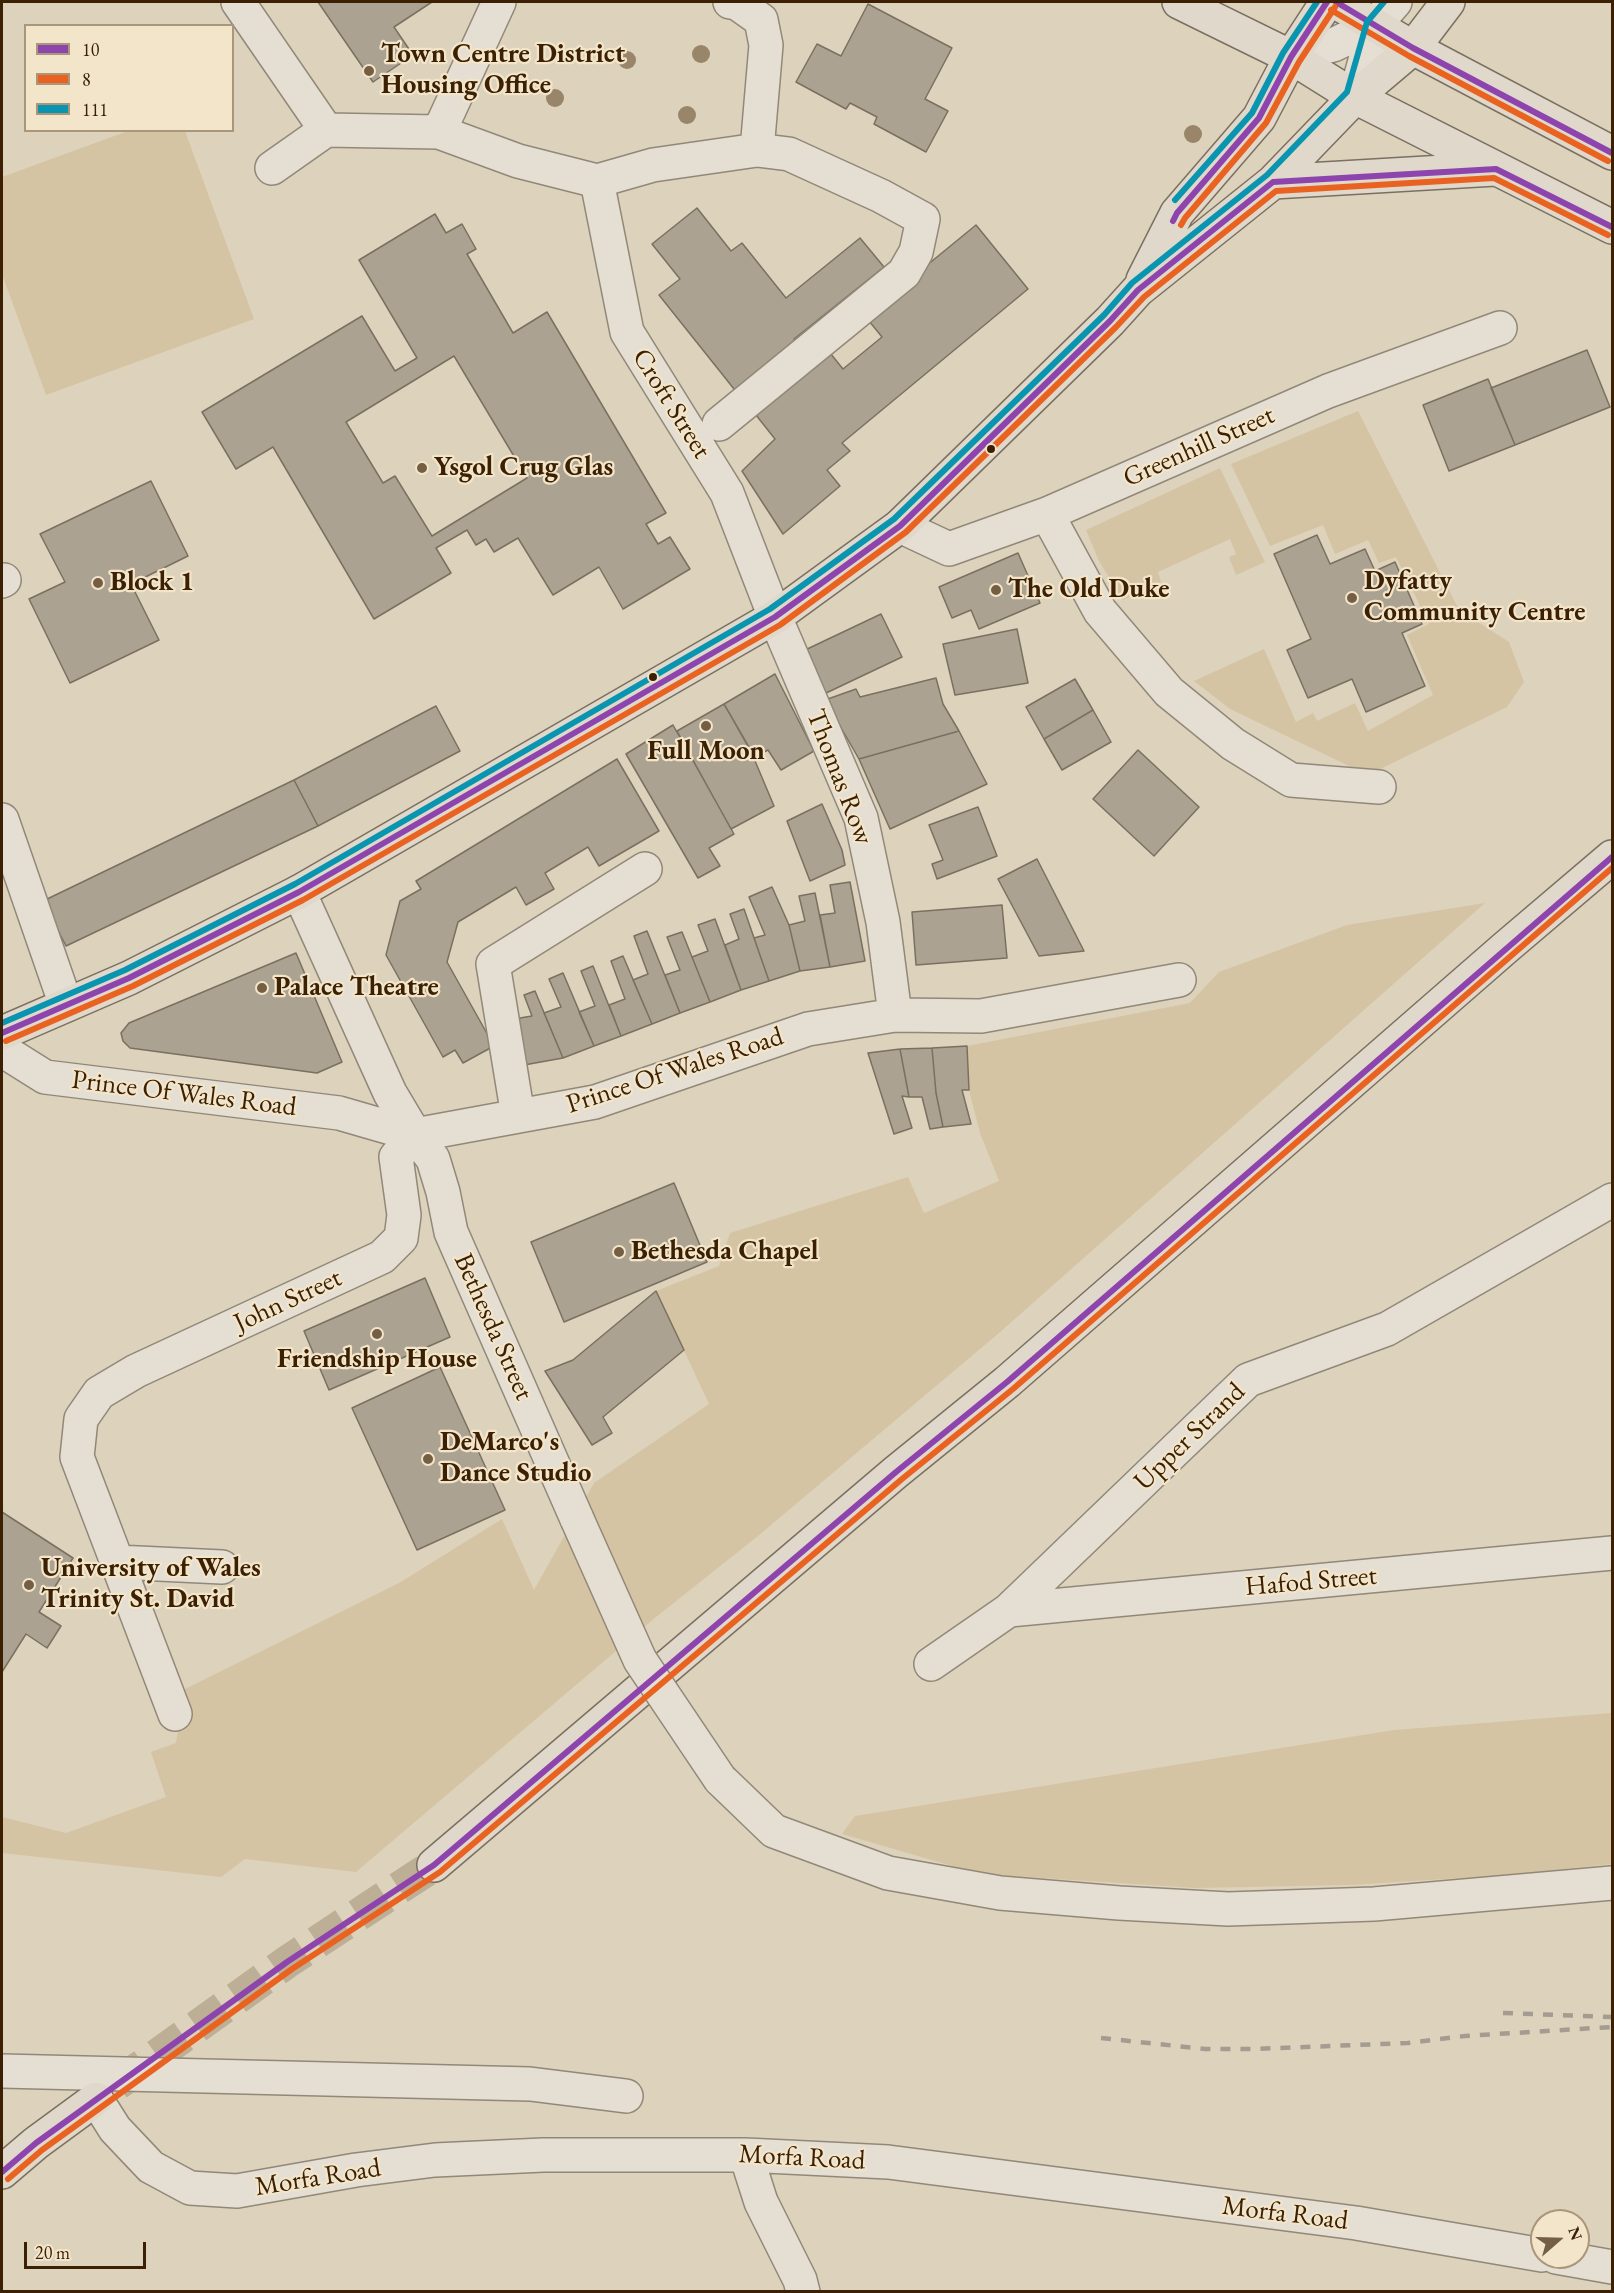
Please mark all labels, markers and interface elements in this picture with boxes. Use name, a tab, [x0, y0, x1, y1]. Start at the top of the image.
legend	[24, 24, 234, 132]
text: 10	[82, 38, 99, 61]
place label: Town Centre District Housing Office	[381, 39, 625, 102]
marker: Town Centre District Housing Office	[362, 64, 376, 78]
text: 8	[82, 68, 91, 91]
text: 111	[82, 98, 108, 121]
street label: Croft Street	[625, 343, 717, 465]
street label: Greenhill Street	[1118, 399, 1280, 495]
unlabelled marker	[985, 443, 997, 455]
place label: Ysgol Crug Glas	[434, 452, 613, 484]
marker: Ysgol Crug Glas	[415, 461, 429, 475]
place label: Dyfatty Community Centre	[1364, 566, 1585, 629]
place label: Block 1	[110, 567, 194, 599]
place label: The Old Duke	[1008, 574, 1170, 606]
marker: Block 1	[91, 576, 105, 590]
marker: The Old Duke	[989, 583, 1003, 597]
marker: Dyfatty Community Centre	[1345, 591, 1359, 605]
unlabelled marker	[647, 671, 659, 683]
street label: Thomas Row	[798, 705, 880, 849]
marker: Full Moon	[699, 719, 713, 733]
place label: Full Moon	[647, 736, 765, 768]
place label: Palace Theatre	[274, 972, 439, 1004]
marker: Palace Theatre	[255, 981, 269, 995]
street label: Prince Of Wales Road	[562, 1021, 788, 1121]
street label: Prince Of Wales Road	[70, 1064, 298, 1124]
place label: Bethesda Chapel	[631, 1236, 818, 1268]
marker: Bethesda Chapel	[612, 1245, 626, 1259]
street label: Bethesda Street	[446, 1249, 540, 1405]
street label: John Street	[229, 1262, 347, 1340]
marker: Friendship House	[370, 1327, 384, 1341]
place label: Friendship House	[277, 1344, 477, 1376]
street label: Upper Strand	[1128, 1376, 1252, 1498]
place label: DeMarco's Dance Studio	[440, 1427, 591, 1490]
marker: DeMarco's Dance Studio	[421, 1452, 435, 1466]
place label: University of Wales Trinity St. David	[41, 1553, 261, 1616]
street label: Hafod Street	[1244, 1560, 1378, 1604]
marker: University of Wales Trinity St. David	[22, 1578, 36, 1592]
street label: Morfa Road	[738, 2139, 866, 2177]
street label: Morfa Road	[253, 2152, 383, 2204]
street label: Morfa Road	[1220, 2190, 1350, 2238]
north arrow	[1530, 2209, 1590, 2269]
text: N	[1563, 2224, 1588, 2243]
scale bar	[27, 2230, 148, 2268]
text: 20 m	[35, 2241, 70, 2264]

